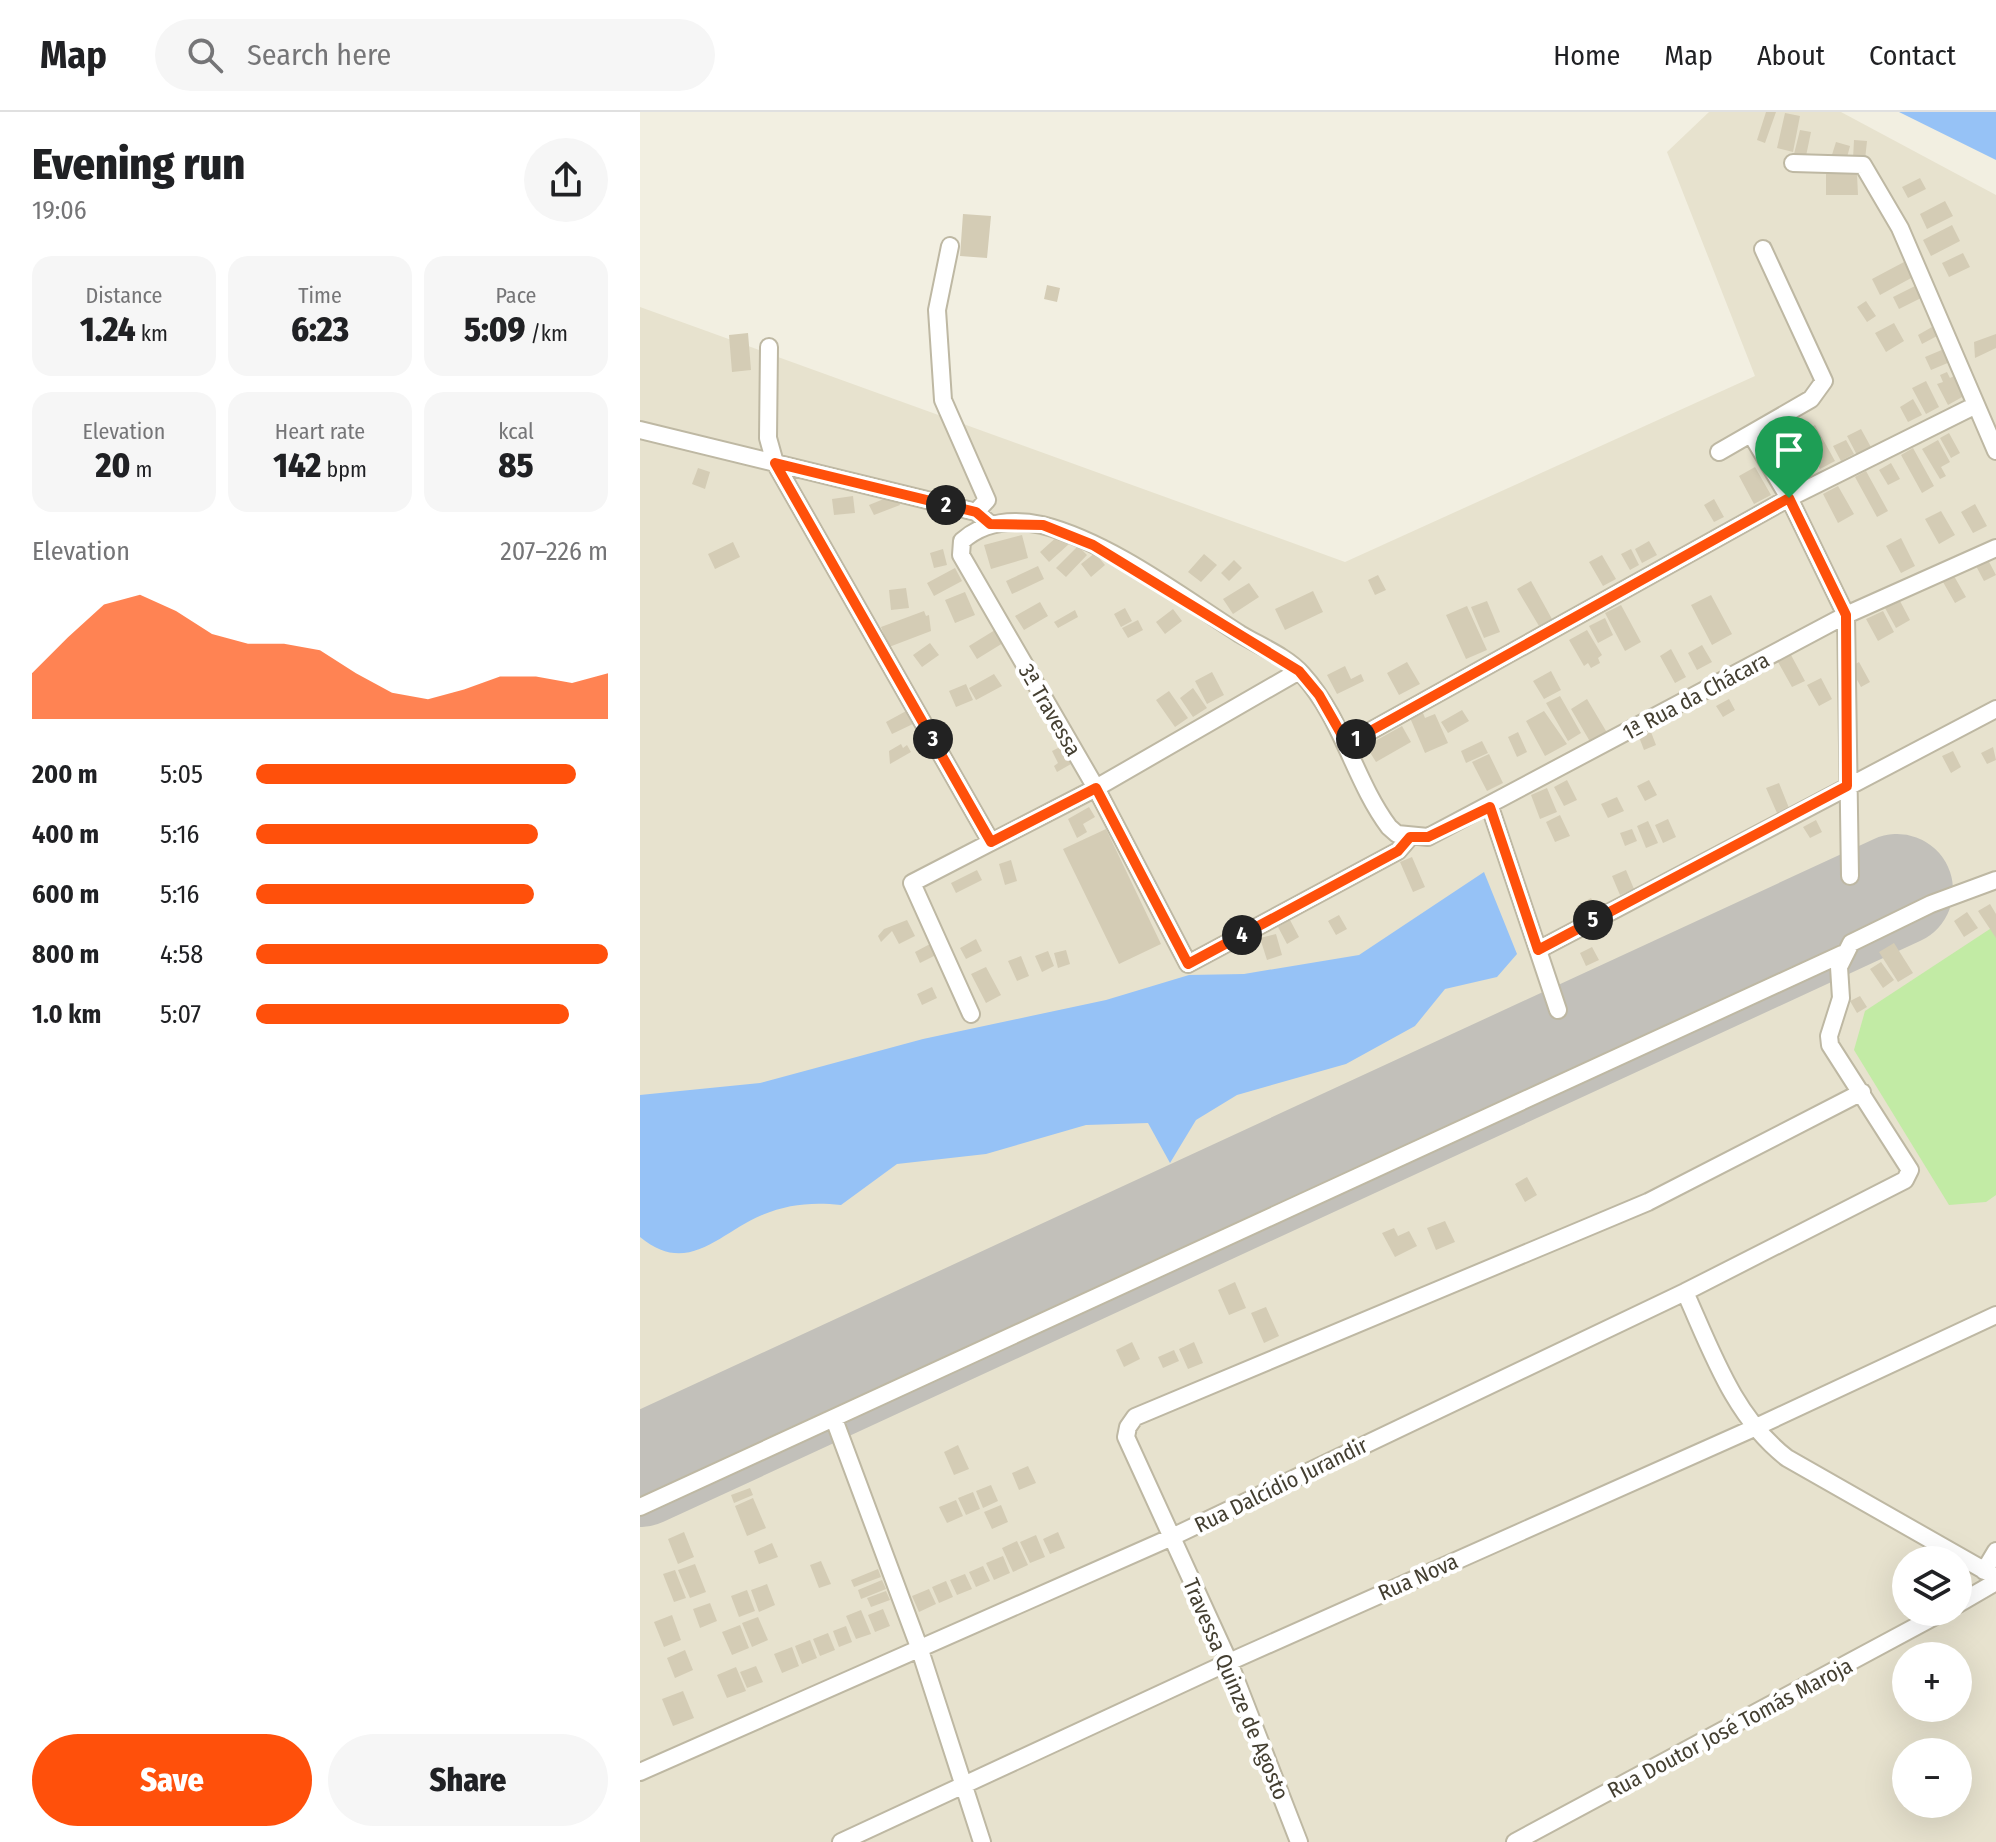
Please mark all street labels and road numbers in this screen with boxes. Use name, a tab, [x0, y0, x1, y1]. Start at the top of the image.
street label: 1ª Rua da Chácara	[1618, 646, 1774, 746]
street label: 3ª Travessa	[1013, 659, 1087, 761]
street label: Rua Dalcídio Jurandir	[1190, 1431, 1372, 1539]
street label: Rua Nova	[1374, 1547, 1462, 1607]
street label: Travessa Quinze de Agosto	[1177, 1574, 1295, 1804]
street label: Rua Doutor José Tomás Maroja	[1603, 1652, 1857, 1804]

